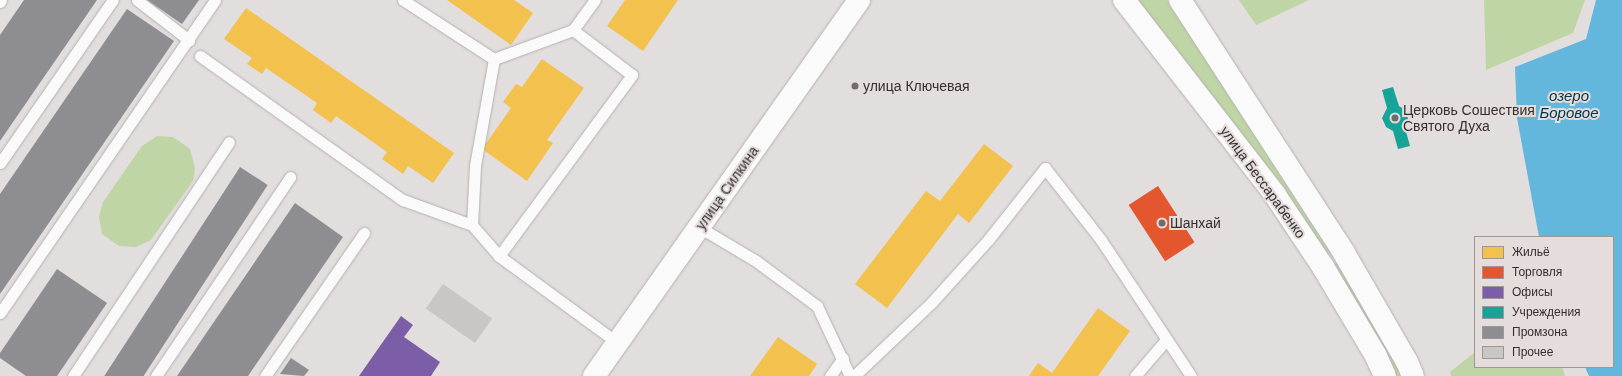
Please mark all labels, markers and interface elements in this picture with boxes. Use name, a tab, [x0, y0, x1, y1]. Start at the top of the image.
place label: улица Ключевая	[863, 78, 970, 94]
marker: улица Ключевая	[850, 81, 860, 91]
water label: озеро Боровое	[1540, 86, 1598, 121]
place label: Церковь Сошествия Святого Духа	[1403, 102, 1535, 134]
marker: Церковь Сошествия Святого Духа	[1390, 113, 1400, 123]
street label: улица Бессарабенко	[1217, 123, 1309, 241]
street label: улица Силкина	[692, 143, 762, 233]
place label: Шанхай	[1170, 215, 1221, 231]
marker: Шанхай	[1157, 218, 1167, 228]
legend	[1474, 236, 1614, 368]
text: Жильё	[1512, 245, 1550, 259]
text: Торговля	[1512, 265, 1562, 279]
text: Офисы	[1512, 285, 1553, 299]
text: Учреждения	[1512, 305, 1581, 319]
text: Промзона	[1512, 325, 1567, 339]
text: Прочее	[1512, 345, 1553, 359]

